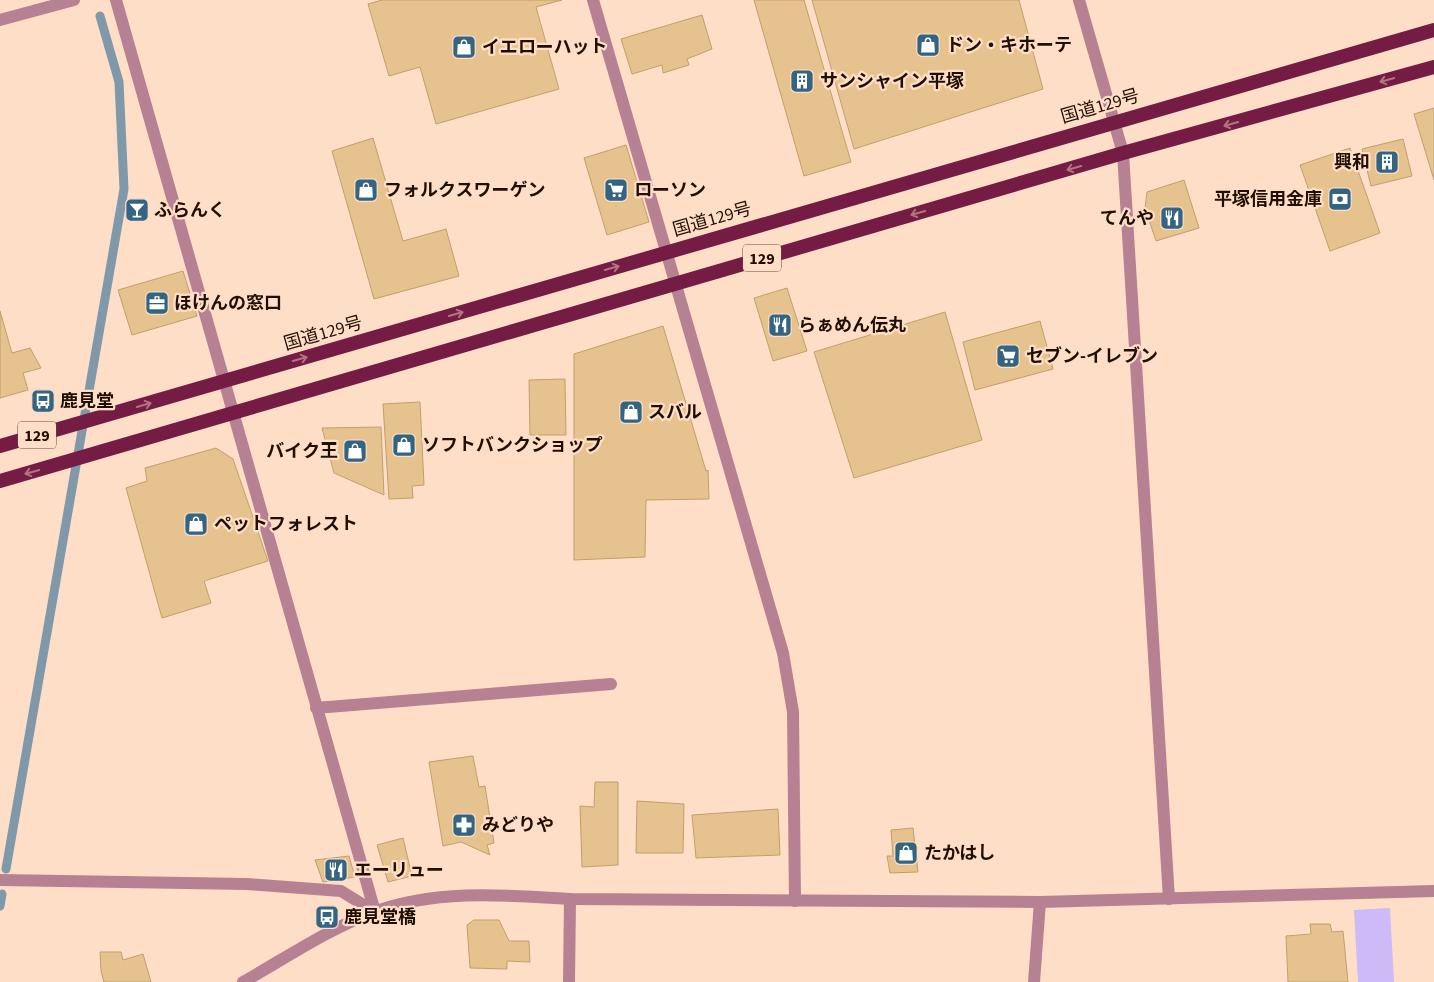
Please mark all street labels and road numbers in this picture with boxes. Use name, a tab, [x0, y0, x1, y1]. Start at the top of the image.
street label: 国道129号	[1058, 83, 1142, 130]
street label: 国道129号	[670, 196, 754, 243]
road number: 129	[743, 244, 781, 272]
street label: 国道129号	[281, 310, 365, 357]
road number: 129	[18, 422, 56, 448]

